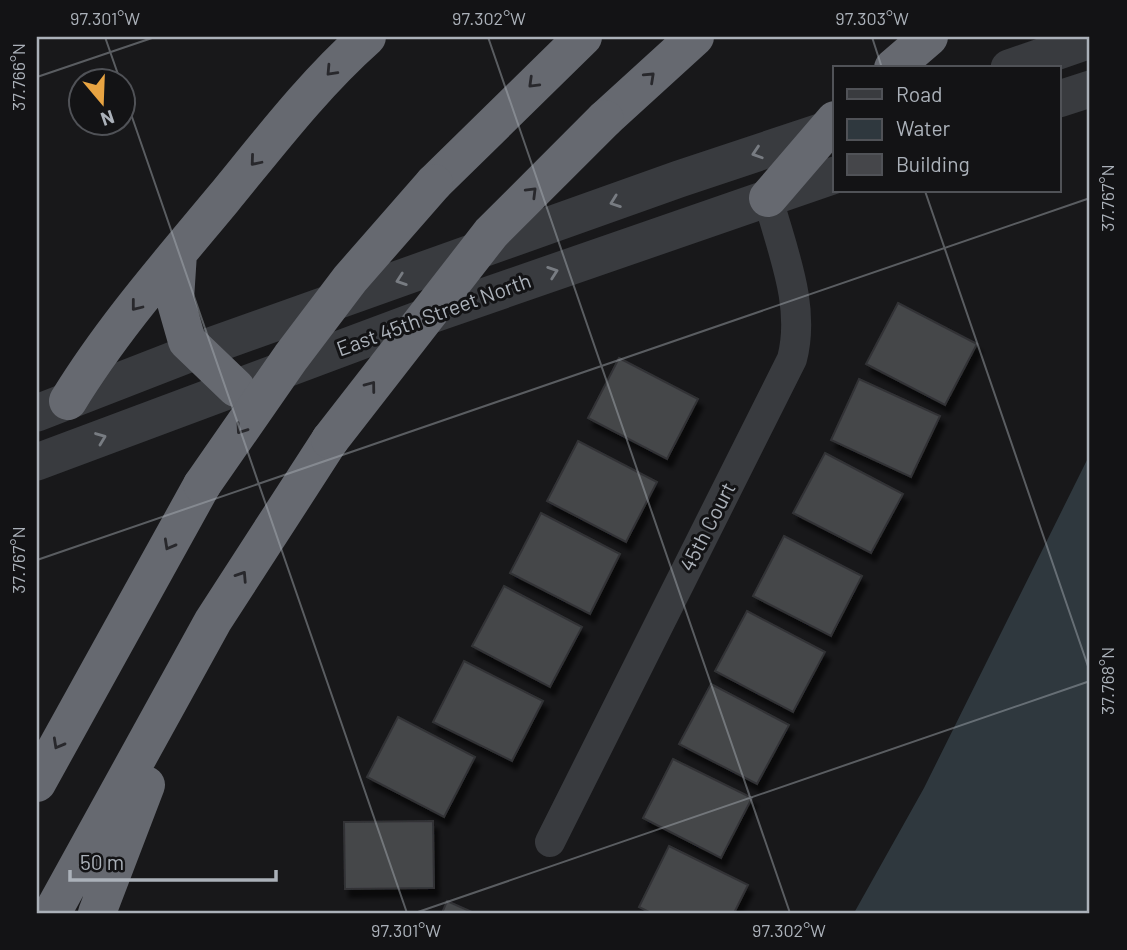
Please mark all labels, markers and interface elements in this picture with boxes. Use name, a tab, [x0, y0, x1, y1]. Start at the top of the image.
text: 97.301°W	[70, 7, 140, 29]
text: 97.302°W	[452, 7, 526, 29]
text: 97.303°W	[835, 7, 909, 29]
text: 37.766°N	[7, 43, 29, 111]
one-way arrow	[327, 63, 339, 76]
north arrow	[66, 66, 136, 136]
legend	[833, 66, 1060, 192]
one-way arrow	[642, 73, 655, 86]
one-way arrow	[528, 75, 541, 88]
text: Road	[896, 81, 942, 106]
text: N	[98, 106, 117, 131]
text: Water	[896, 115, 951, 140]
one-way arrow	[751, 145, 764, 159]
text: Building	[896, 151, 970, 176]
one-way arrow	[250, 153, 263, 165]
text: 37.767°N	[1096, 164, 1118, 232]
one-way arrow	[523, 188, 536, 201]
one-way arrow	[610, 194, 622, 208]
one-way arrow	[547, 266, 559, 280]
street label: East 45th Street North	[333, 267, 534, 360]
one-way arrow	[396, 272, 408, 286]
one-way arrow	[131, 299, 144, 311]
one-way arrow	[363, 381, 375, 394]
one-way arrow	[237, 421, 249, 434]
one-way arrow	[94, 433, 106, 447]
street label: 45th Court	[674, 478, 740, 575]
text: 37.767°N	[7, 526, 29, 594]
one-way arrow	[164, 538, 177, 550]
one-way arrow	[233, 571, 246, 584]
text: 37.768°N	[1096, 647, 1118, 715]
one-way arrow	[53, 737, 66, 749]
scale bar	[70, 838, 276, 882]
text: 50 m	[80, 849, 124, 874]
text: 97.301°W	[371, 919, 441, 941]
text: 97.302°W	[752, 919, 826, 941]

